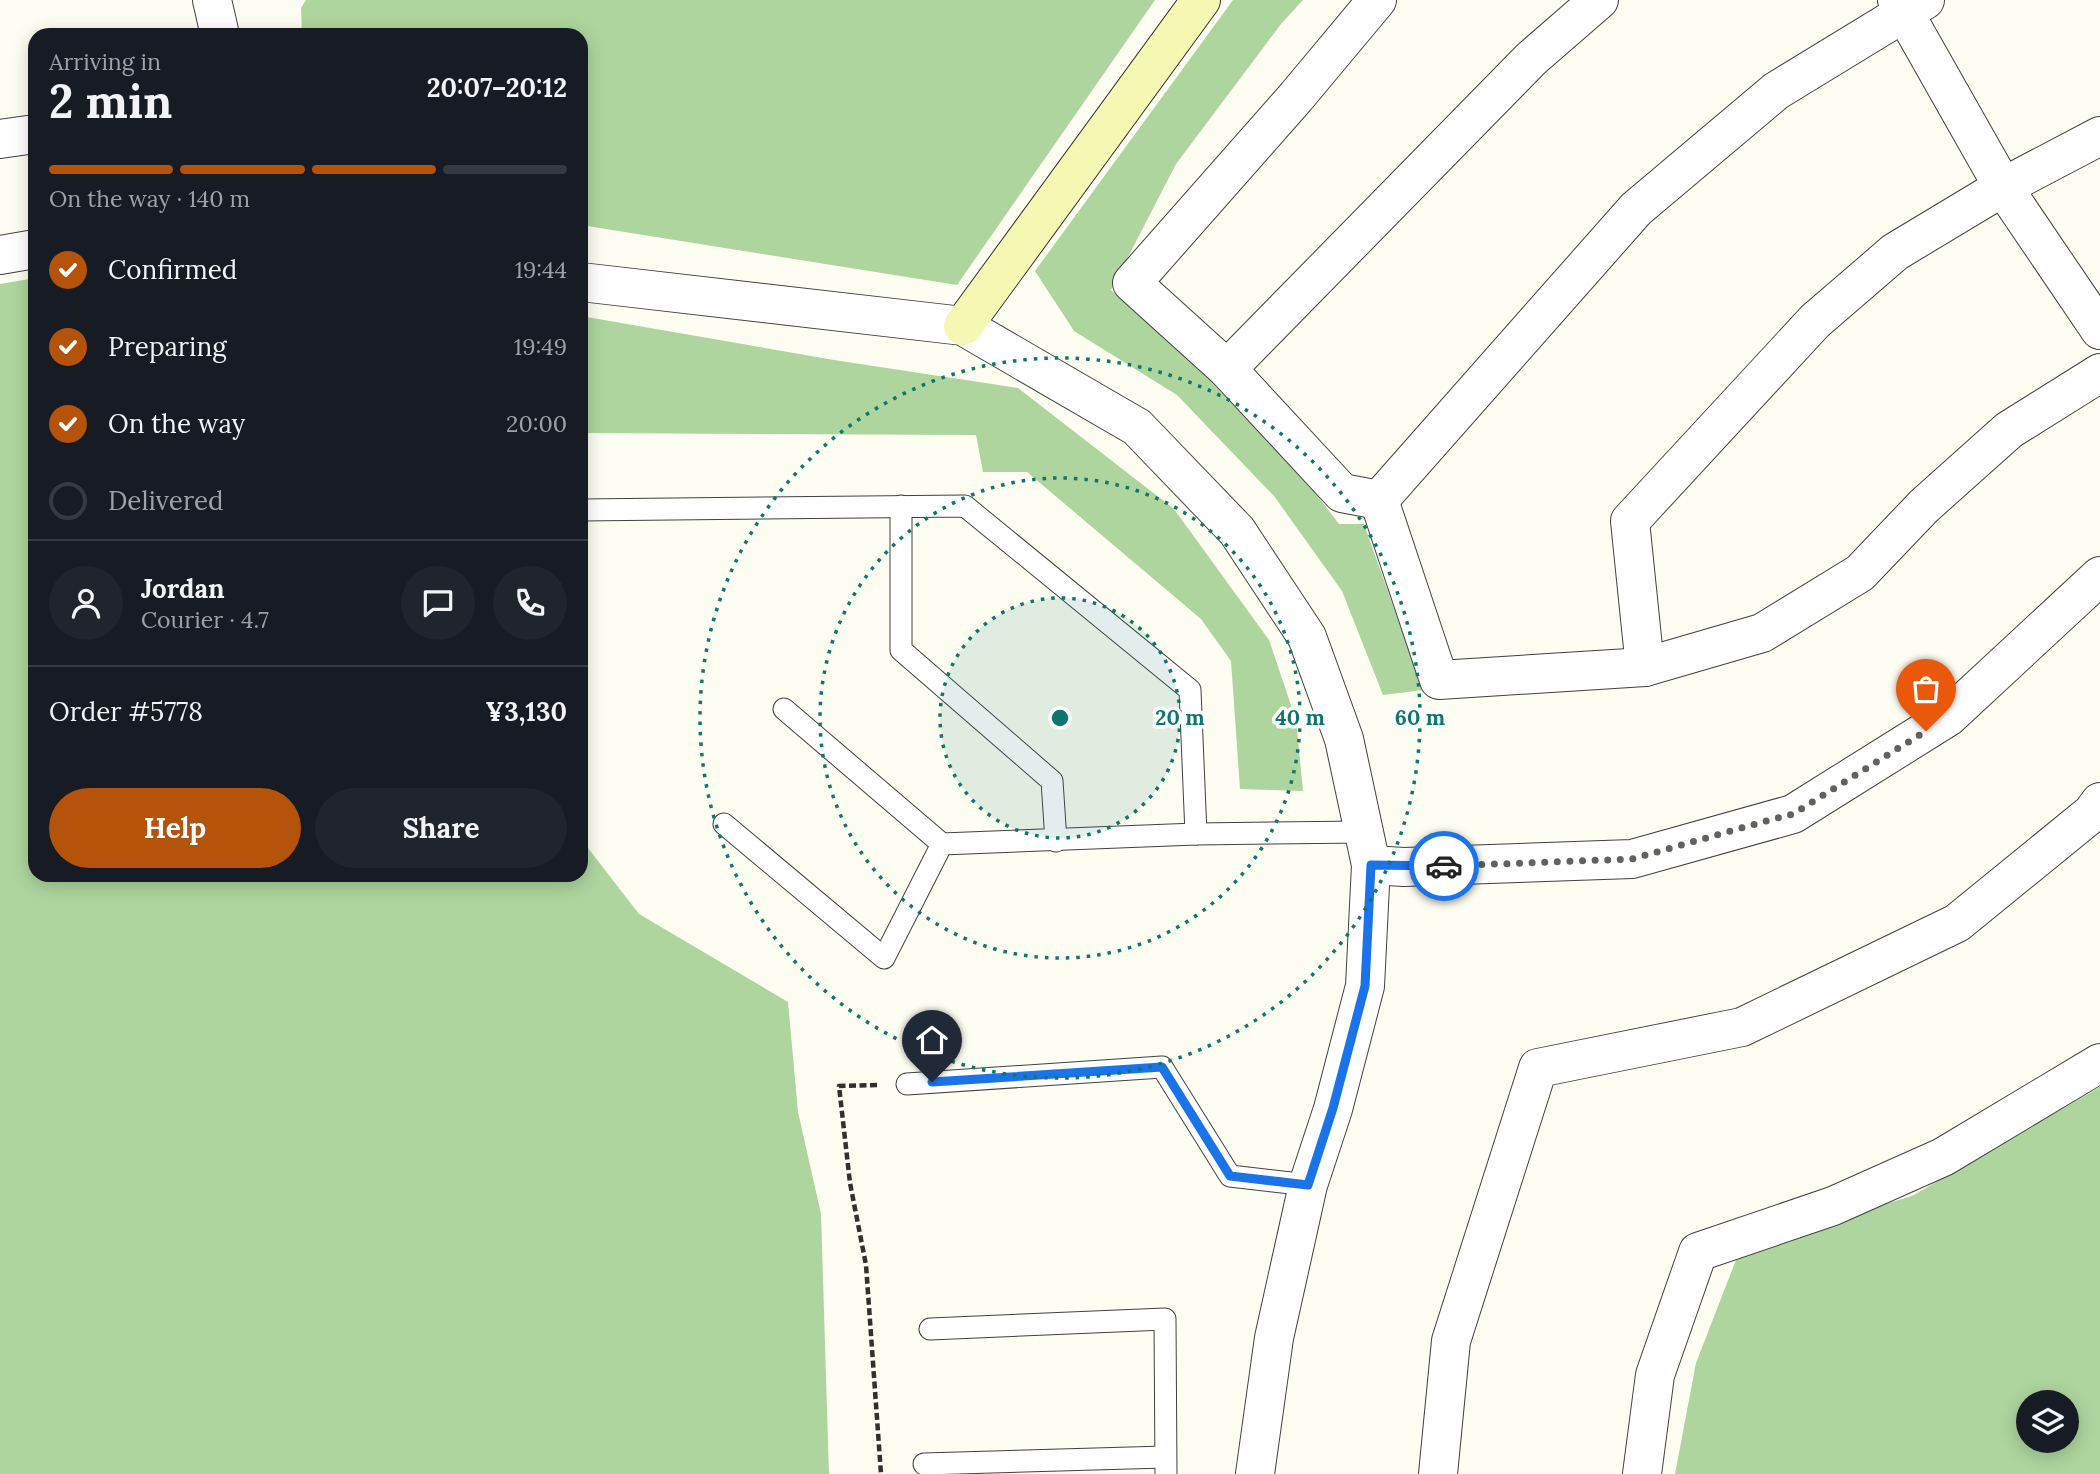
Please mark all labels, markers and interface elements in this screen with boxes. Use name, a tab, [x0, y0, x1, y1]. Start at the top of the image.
text: Arriving in	[49, 47, 161, 76]
text: 20:07–20:12	[427, 71, 567, 104]
text: 2 min	[49, 72, 172, 131]
text: On the way · 140 m	[49, 184, 250, 213]
icon: check	[49, 251, 87, 289]
text: Confirmed	[108, 253, 237, 286]
text: 19:44	[515, 255, 567, 284]
icon: check	[49, 328, 87, 366]
text: Preparing	[108, 330, 227, 363]
text: 19:49	[514, 332, 567, 361]
icon: check	[49, 405, 87, 443]
text: On the way	[108, 407, 245, 440]
text: 20:00	[506, 409, 567, 438]
text: Delivered	[108, 484, 224, 517]
button: person	[49, 566, 123, 640]
button: chat	[401, 566, 475, 640]
button: phone	[493, 566, 567, 640]
text: Jordan	[141, 572, 225, 605]
text: Courier · 4.7	[141, 605, 269, 634]
pin	[1896, 659, 1956, 731]
icon: bag	[1907, 670, 1945, 708]
text: Order #5778	[49, 695, 203, 728]
text: ¥3,130	[486, 695, 567, 728]
text: 20 m	[1155, 704, 1205, 731]
text: 40 m	[1275, 704, 1325, 731]
text: 60 m	[1395, 704, 1445, 731]
centre of rings	[1048, 706, 1072, 730]
button: Help	[49, 788, 301, 868]
button: Share	[315, 788, 567, 868]
courier	[1409, 831, 1479, 901]
icon: car	[1425, 847, 1463, 885]
pin	[902, 1010, 962, 1082]
icon: home	[913, 1021, 951, 1059]
map controls	[2016, 1390, 2079, 1453]
button: layers	[2016, 1390, 2079, 1453]

